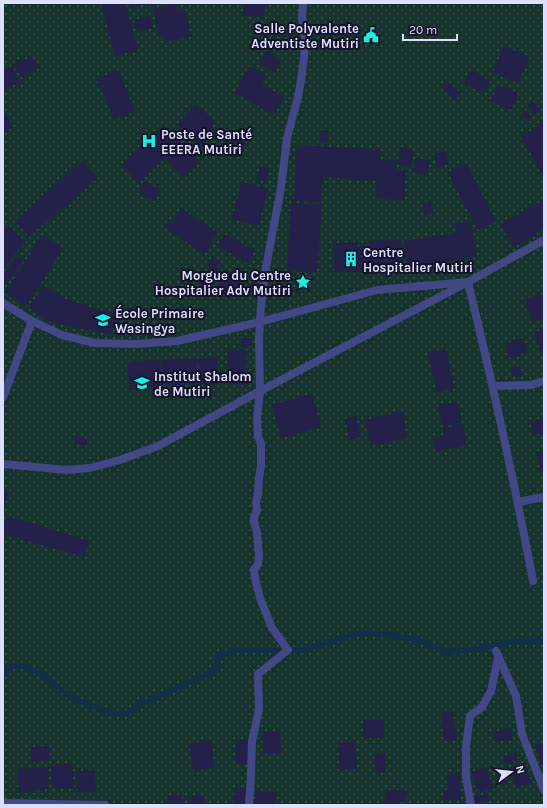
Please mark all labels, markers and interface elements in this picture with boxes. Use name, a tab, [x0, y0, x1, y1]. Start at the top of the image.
scale bar	[403, 16, 457, 42]
place label: Salle Polyvalente Adventiste Mutiri	[251, 21, 359, 51]
text: 20 m	[409, 23, 437, 37]
public building icon: Salle Polyvalente Adventiste Mutiri	[362, 26, 380, 44]
place label: Poste de Santé EEERA Mutiri	[161, 127, 252, 157]
hospital icon: Poste de Santé EEERA Mutiri	[140, 132, 158, 150]
place label: Centre Hospitalier Mutiri	[363, 245, 473, 275]
building icon: Centre Hospitalier Mutiri	[342, 250, 360, 268]
place label: Morgue du Centre Hospitalier Adv Mutiri	[155, 268, 291, 298]
place icon: Morgue du Centre Hospitalier Adv Mutiri	[294, 273, 312, 291]
place label: École Primaire Wasingya	[115, 304, 204, 336]
school or university icon: École Primaire Wasingya	[94, 311, 112, 329]
place label: Institut Shalom de Mutiri	[154, 369, 252, 399]
school or university icon: Institut Shalom de Mutiri	[133, 374, 151, 392]
north arrow	[491, 752, 531, 792]
text: N	[513, 764, 527, 775]

